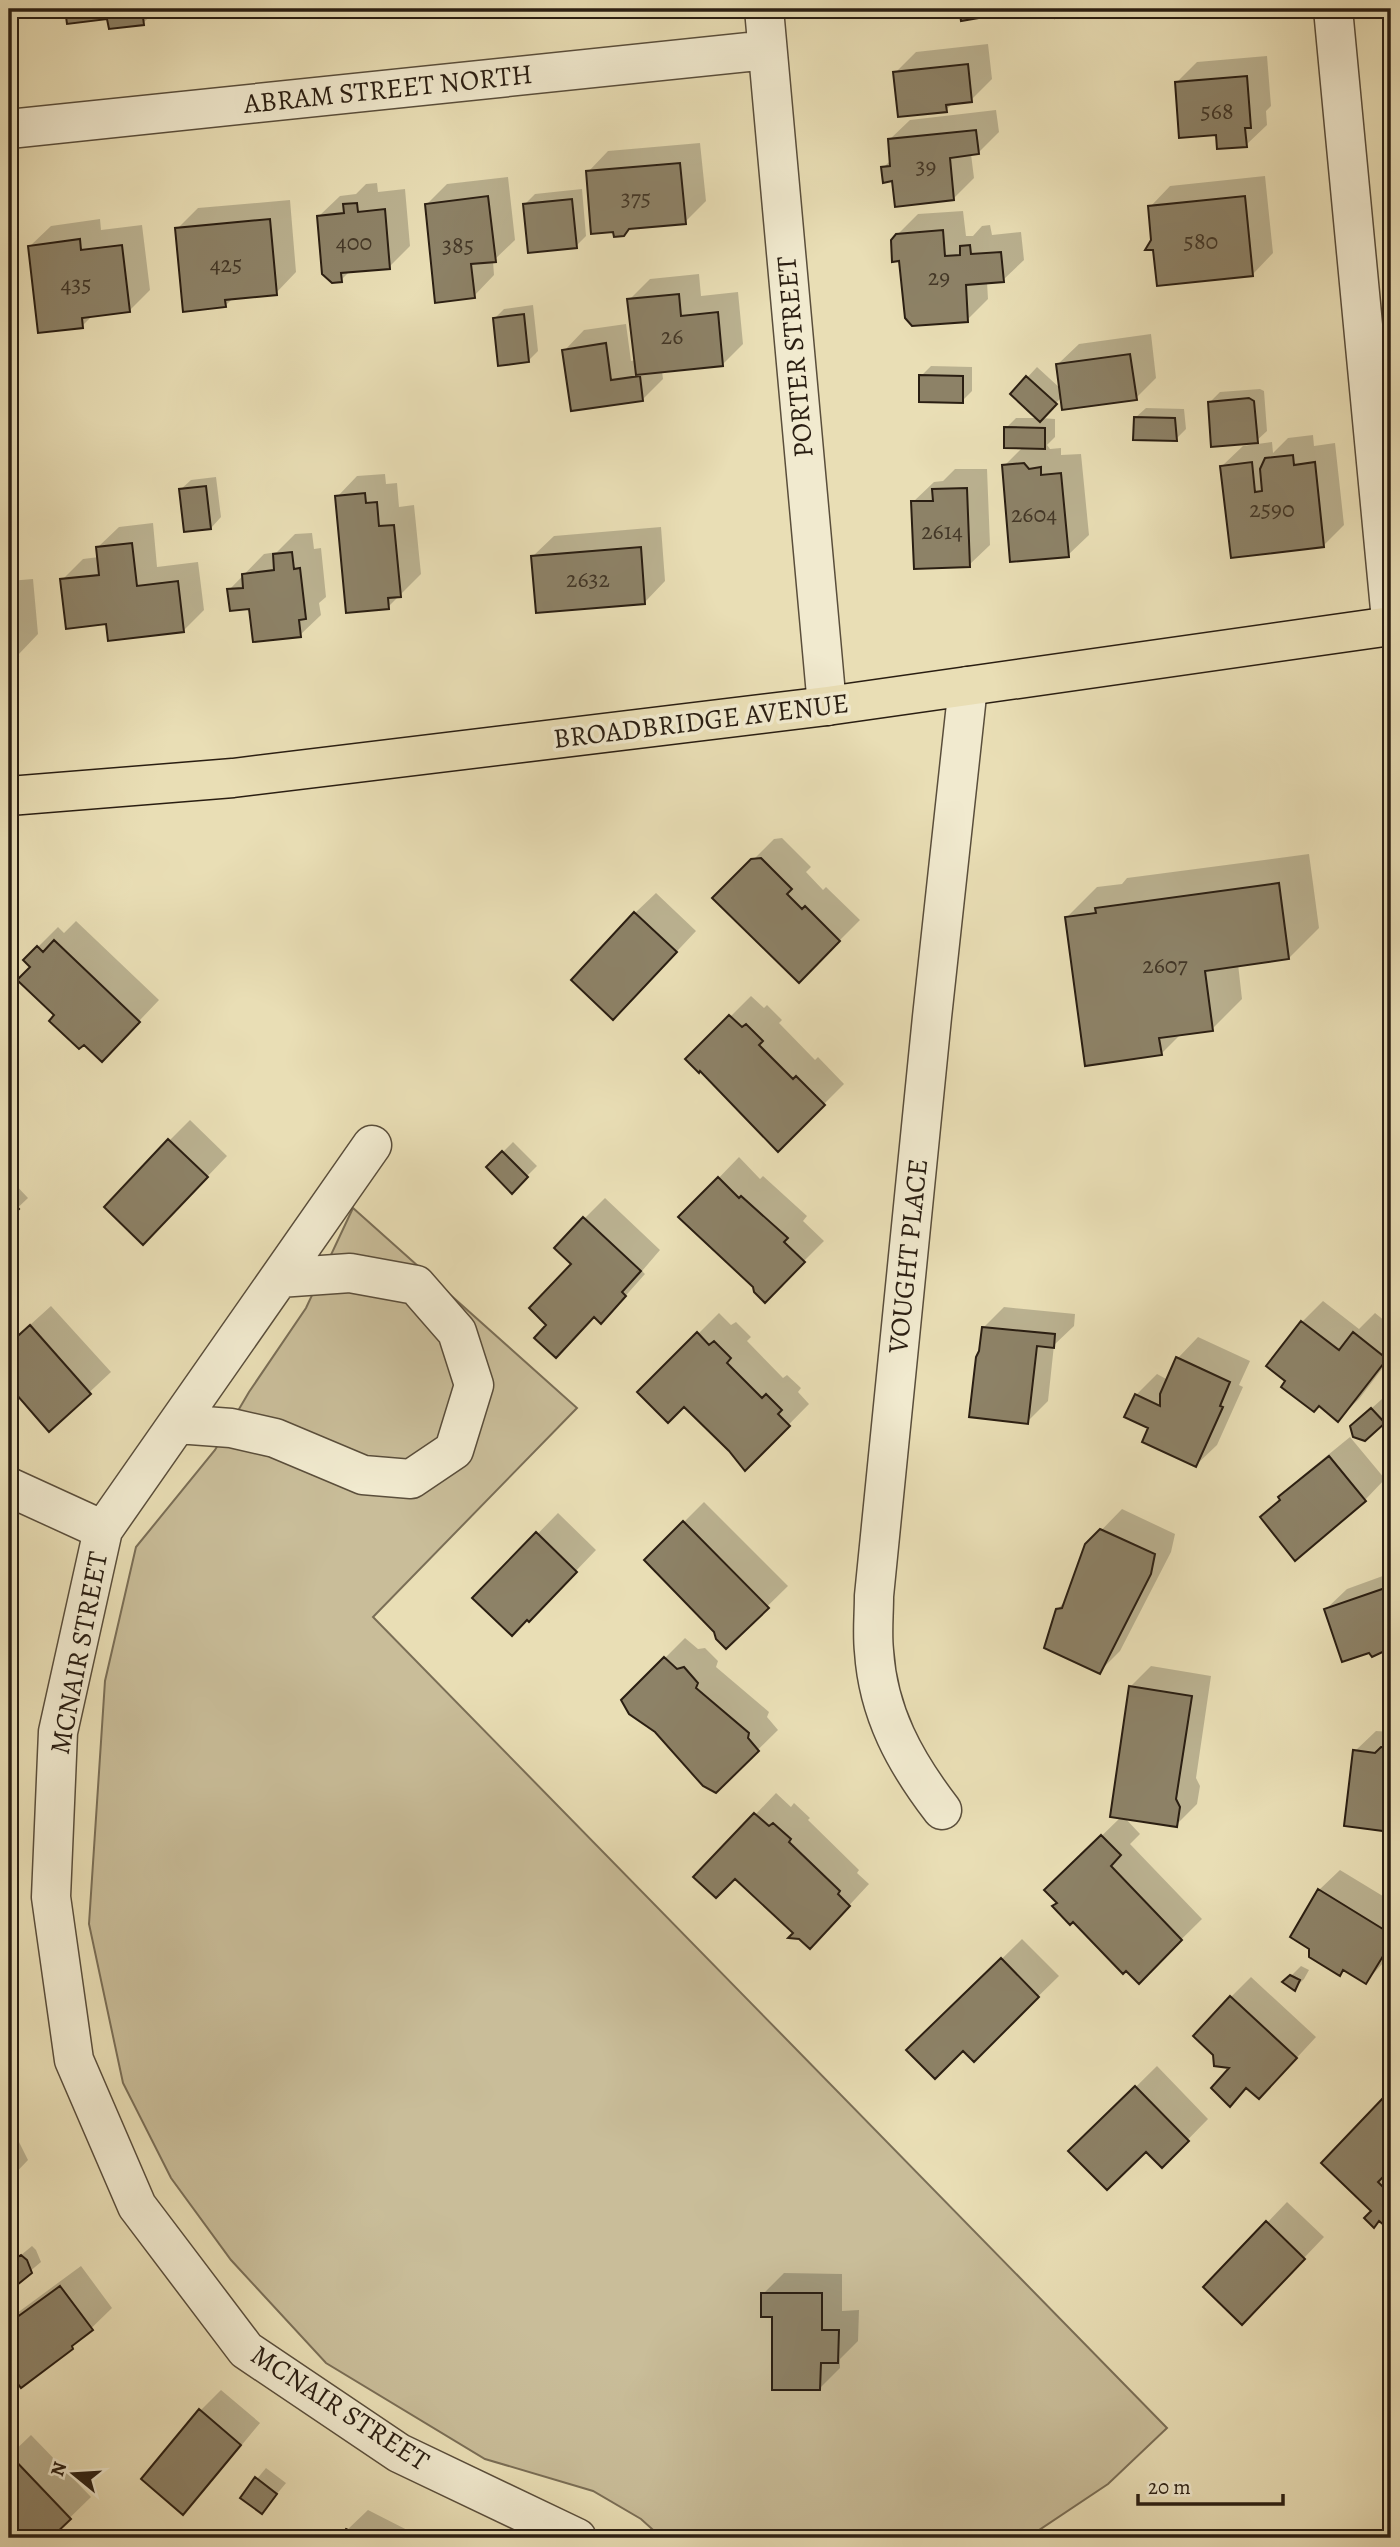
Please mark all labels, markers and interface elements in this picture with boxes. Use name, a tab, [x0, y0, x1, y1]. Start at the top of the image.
street label: ABRAM STREET NORTH	[241, 55, 534, 123]
house number: 568	[1200, 95, 1234, 127]
house number: 39	[916, 150, 936, 182]
house number: 375	[621, 182, 651, 214]
house number: 580	[1184, 225, 1218, 257]
house number: 400	[336, 226, 372, 258]
house number: 385	[442, 229, 474, 261]
house number: 425	[210, 248, 242, 280]
street label: PORTER STREET	[767, 255, 823, 459]
house number: 29	[928, 261, 950, 293]
house number: 435	[60, 268, 92, 300]
house number: 26	[661, 320, 683, 352]
house number: 2590	[1249, 493, 1295, 525]
house number: 2604	[1011, 498, 1057, 530]
house number: 2614	[921, 515, 963, 547]
house number: 2632	[566, 563, 610, 595]
street label: BROADBRIDGE AVENUE	[551, 684, 851, 758]
house number: 2607	[1142, 949, 1189, 981]
street label: VOUGHT PLACE	[879, 1157, 937, 1356]
street label: MCNAIR STREET	[41, 1548, 117, 1758]
street label: MCNAIR STREET	[243, 2336, 437, 2480]
north arrow	[38, 2438, 108, 2508]
text: N	[44, 2458, 73, 2480]
scale bar	[1138, 2463, 1283, 2507]
text: 20 m	[1148, 2473, 1191, 2501]

